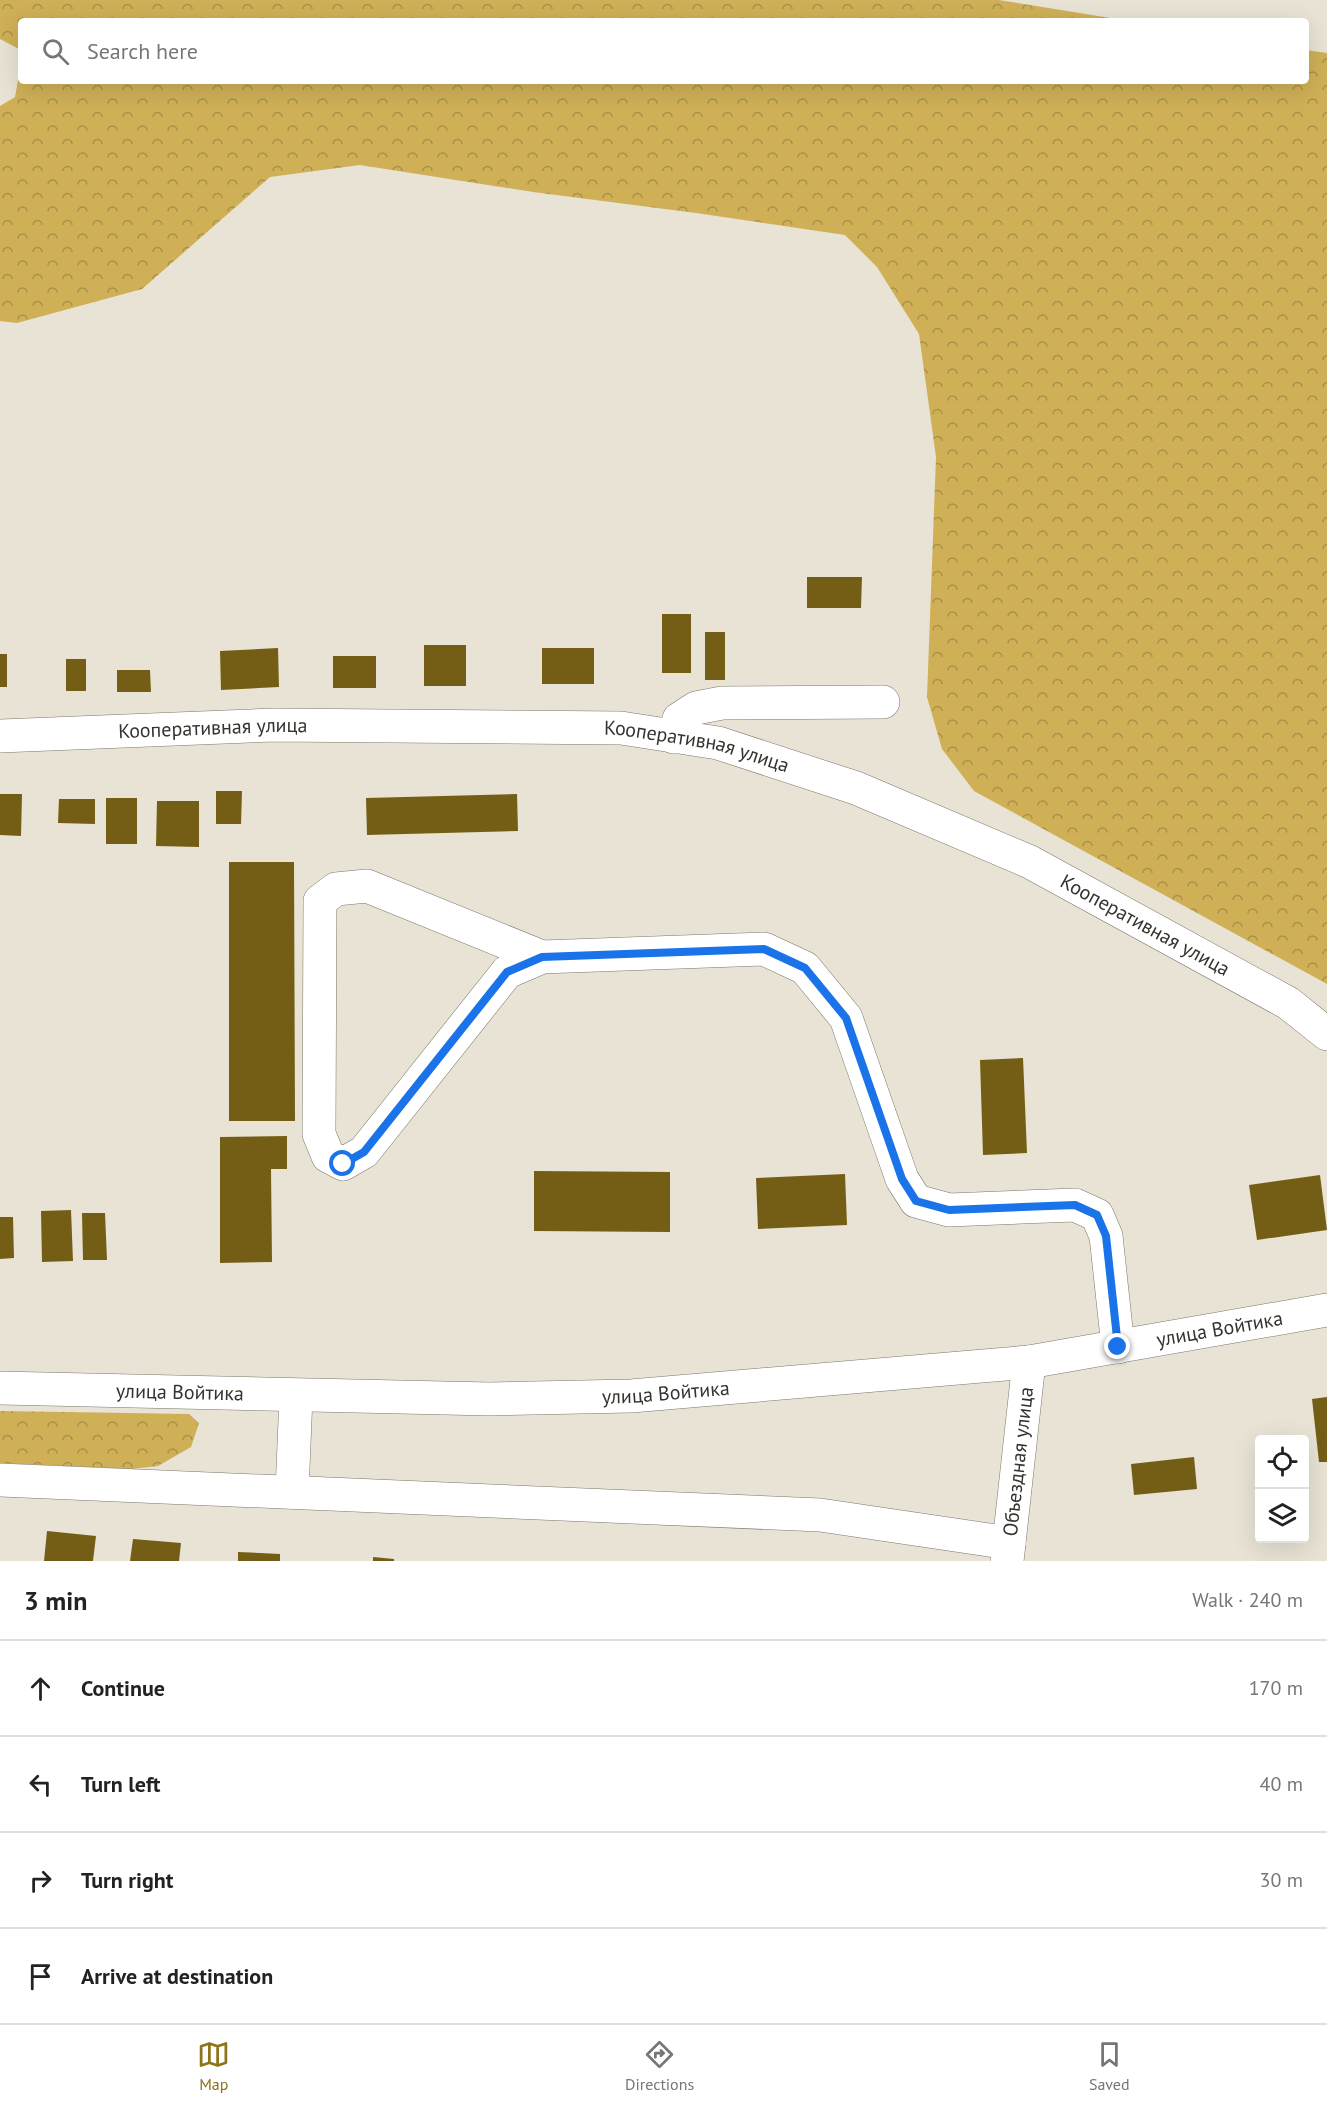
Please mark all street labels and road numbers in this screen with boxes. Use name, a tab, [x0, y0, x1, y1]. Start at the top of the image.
street label: Кооперативная улица	[118, 712, 308, 744]
street label: Кооперативная улица	[604, 715, 793, 778]
street label: Кооперативная улица	[1056, 868, 1235, 982]
street label: улица Войтика	[1154, 1305, 1285, 1353]
street label: улица Войтика	[602, 1375, 731, 1410]
street label: улица Войтика	[116, 1378, 244, 1406]
street label: Объездная улица	[997, 1386, 1039, 1538]

